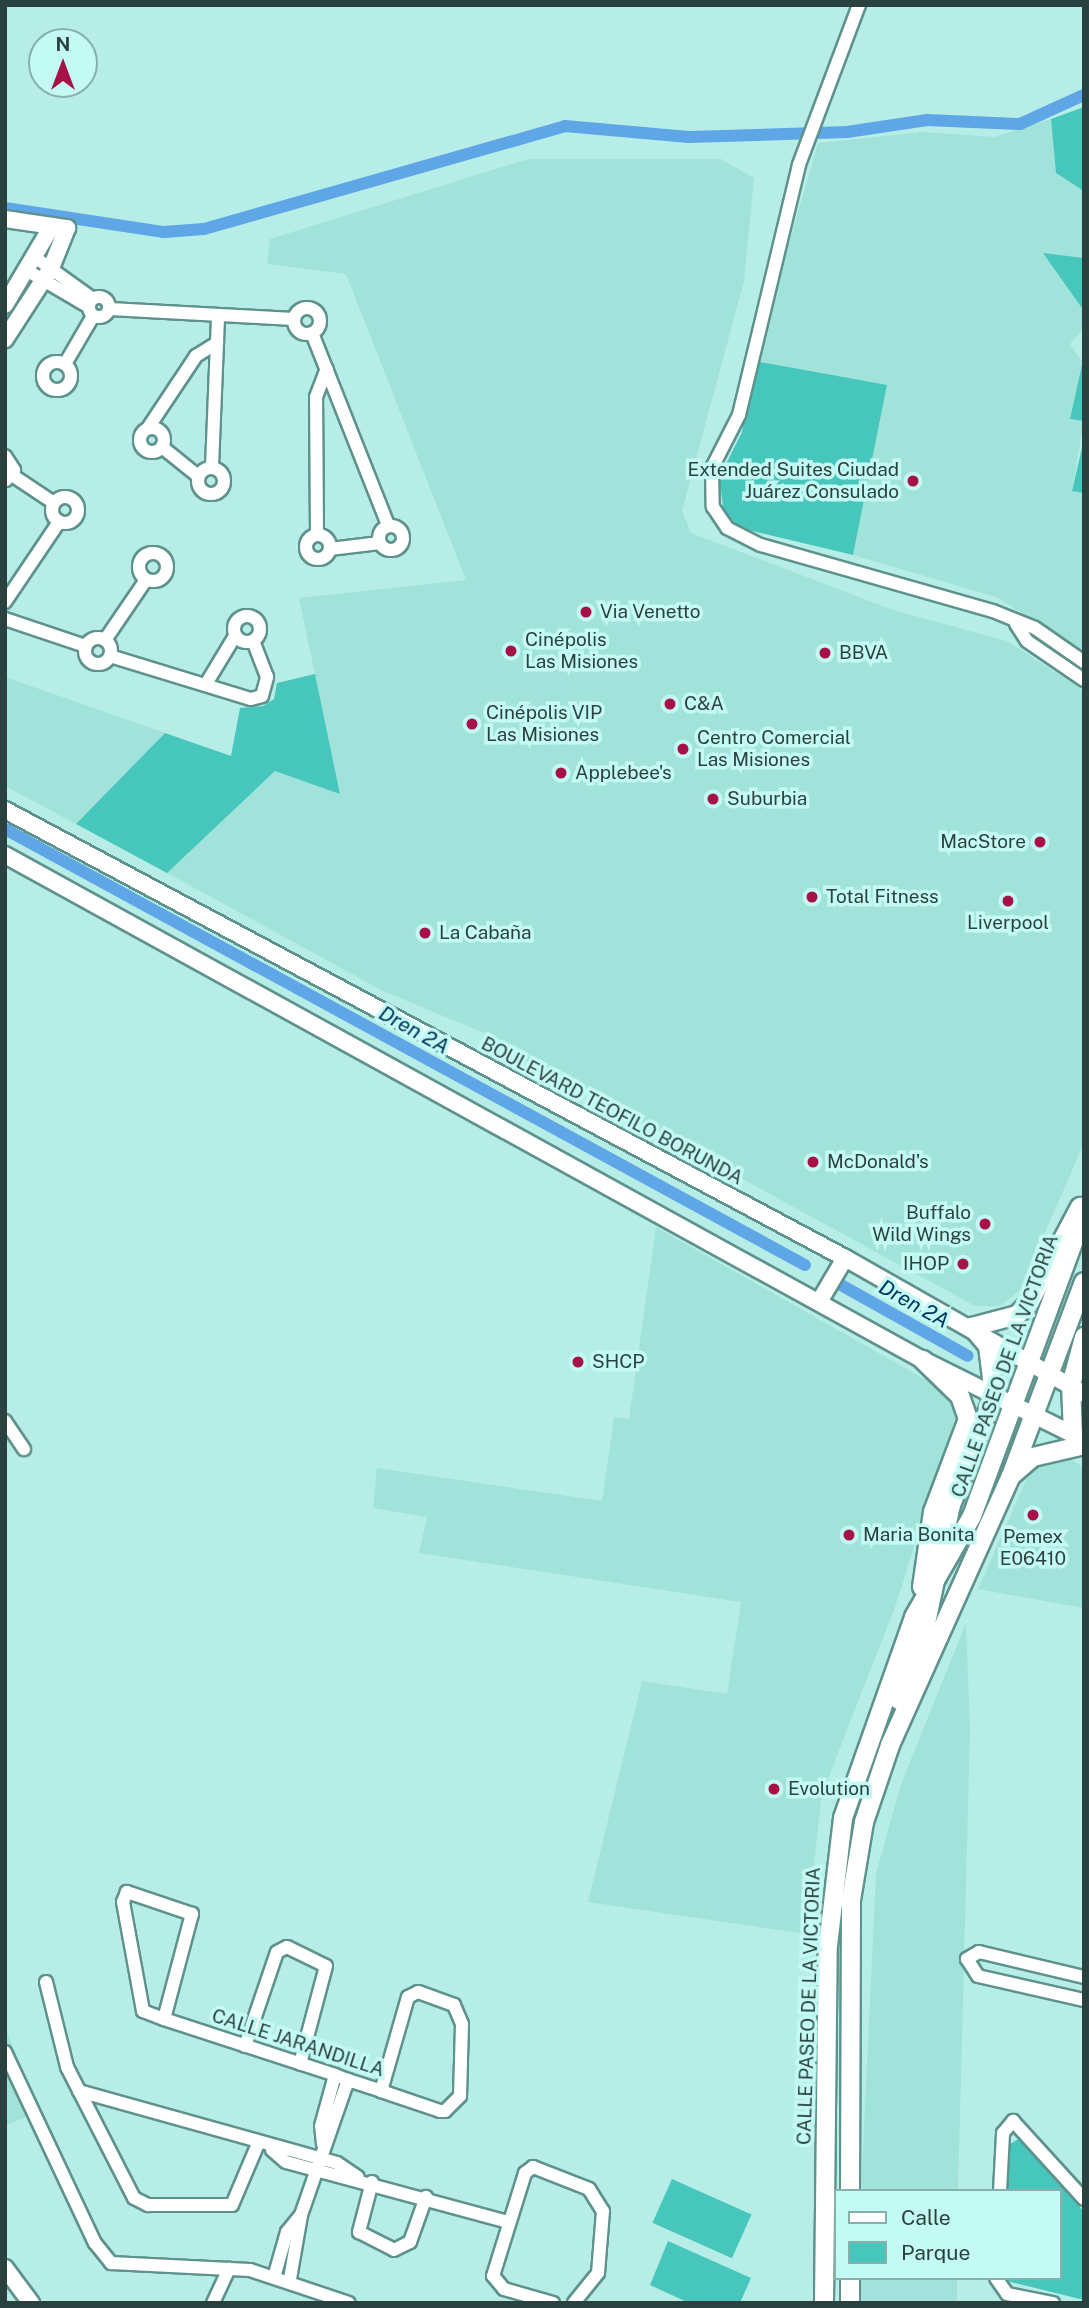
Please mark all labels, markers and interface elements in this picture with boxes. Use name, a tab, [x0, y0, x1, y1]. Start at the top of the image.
north arrow	[28, 28, 98, 98]
text: N	[56, 33, 70, 55]
place label: Extended Suites Ciudad Juárez Consulado	[688, 459, 899, 503]
marker: Extended Suites Ciudad Juárez Consulado	[905, 473, 921, 489]
place label: Via Venetto	[600, 601, 701, 623]
marker: Via Venetto	[578, 604, 594, 620]
place label: Cinépolis Las Misiones	[525, 629, 638, 673]
place label: BBVA	[839, 642, 888, 664]
marker: Cinépolis Las Misiones	[503, 643, 519, 659]
marker: BBVA	[817, 645, 833, 661]
place label: C&A	[684, 693, 724, 715]
marker: C&A	[662, 696, 678, 712]
place label: Cinépolis VIP Las Misiones	[486, 702, 603, 746]
marker: Cinépolis VIP Las Misiones	[464, 716, 480, 732]
place label: Centro Comercial Las Misiones	[697, 727, 851, 771]
marker: Centro Comercial Las Misiones	[675, 741, 691, 757]
place label: Applebee's	[575, 762, 672, 784]
marker: Applebee's	[553, 765, 569, 781]
place label: Suburbia	[727, 788, 807, 810]
marker: Suburbia	[705, 791, 721, 807]
place label: MacStore	[940, 831, 1026, 853]
marker: MacStore	[1032, 834, 1048, 850]
place label: Total Fitness	[826, 886, 939, 908]
marker: Total Fitness	[804, 889, 820, 905]
marker: Liverpool	[1000, 893, 1016, 909]
place label: Liverpool	[967, 912, 1049, 934]
place label: La Cabaña	[439, 922, 531, 944]
marker: La Cabaña	[417, 925, 433, 941]
water label: Dren 2A	[374, 1000, 454, 1060]
street label: BOULEVARD TEOFILO BORUNDA	[477, 1032, 747, 1190]
place label: McDonald's	[827, 1151, 929, 1173]
marker: McDonald's	[805, 1154, 821, 1170]
place label: Buffalo Wild Wings	[872, 1202, 971, 1246]
marker: Buffalo Wild Wings	[977, 1216, 993, 1232]
street label: CALLE PASEO DE LA VICTORIA	[947, 1231, 1063, 1501]
place label: IHOP	[903, 1253, 949, 1275]
marker: IHOP	[955, 1256, 971, 1272]
water label: Dren 2A	[874, 1274, 954, 1334]
place label: SHCP	[592, 1351, 644, 1373]
marker: SHCP	[570, 1354, 586, 1370]
marker: Pemex E06410	[1025, 1507, 1041, 1523]
place label: Maria Bonita	[863, 1524, 975, 1546]
place label: Pemex E06410	[1000, 1526, 1066, 1570]
marker: Maria Bonita	[841, 1527, 857, 1543]
place label: Evolution	[788, 1778, 870, 1800]
marker: Evolution	[766, 1781, 782, 1797]
street label: CALLE PASEO DE LA VICTORIA	[793, 1866, 825, 2146]
street label: CALLE JARANDILLA	[209, 2004, 387, 2082]
legend	[834, 2189, 1061, 2280]
text: Calle	[901, 2205, 951, 2230]
text: Parque	[901, 2240, 970, 2265]

